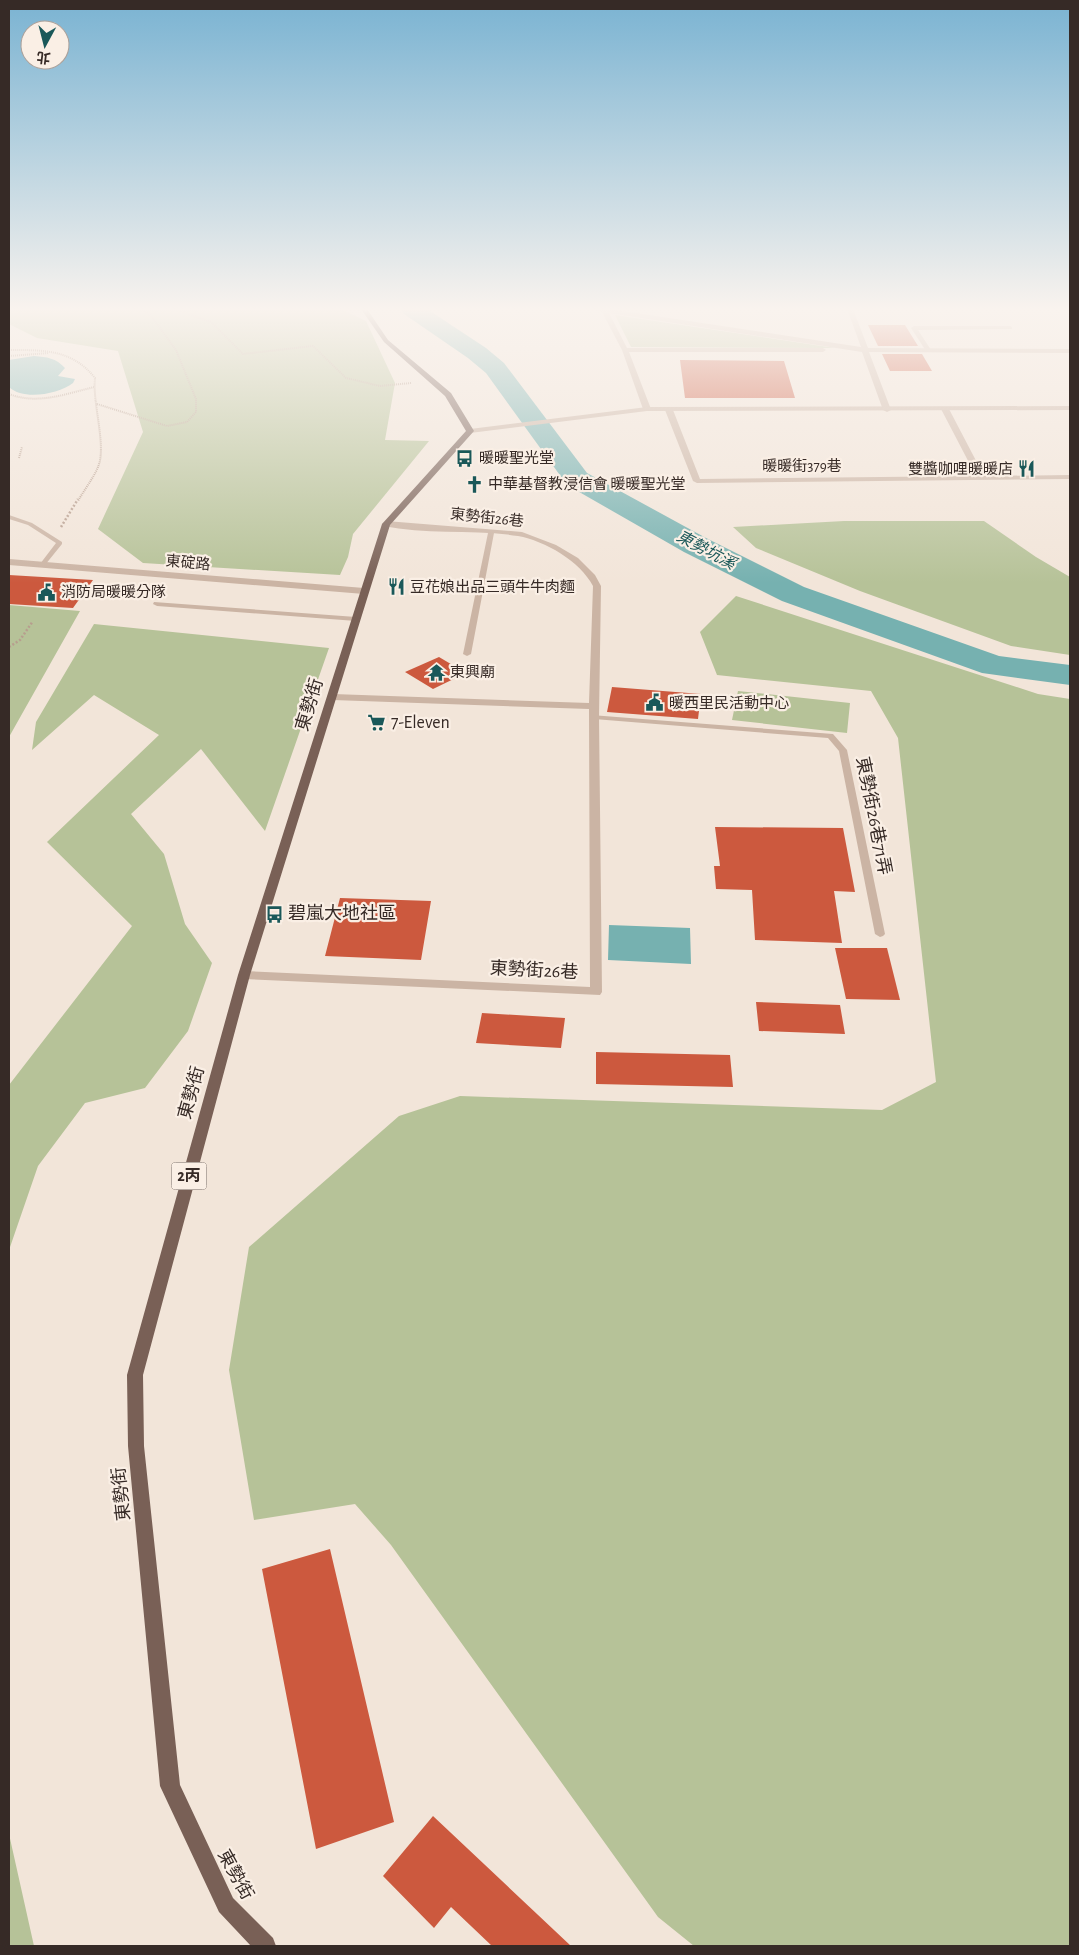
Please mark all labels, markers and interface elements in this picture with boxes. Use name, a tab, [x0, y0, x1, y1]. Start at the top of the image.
north arrow	[20, 20, 70, 70]
text: 北	[36, 49, 51, 66]
bus stop icon: 暖暖聖光堂	[455, 448, 475, 468]
place label: 暖暖聖光堂	[479, 450, 554, 466]
street label: 暖暖街379巷	[762, 458, 842, 474]
restaurant icon: 雙醬咖哩暖暖店	[1017, 459, 1037, 479]
place label: 雙醬咖哩暖暖店	[908, 460, 1013, 477]
church icon: 中華基督教浸信會 暖暖聖光堂	[464, 474, 484, 494]
place label: 中華基督教浸信會 暖暖聖光堂	[488, 476, 685, 492]
street label: 東勢街26巷	[449, 506, 525, 529]
water label: 東勢坑溪	[674, 527, 740, 573]
street label: 東碇路	[165, 553, 211, 572]
restaurant icon: 豆花娘出品三頭牛牛肉麵	[386, 577, 406, 597]
place label: 豆花娘出品三頭牛牛肉麵	[410, 578, 575, 595]
public building icon: 消防局暖暖分隊	[37, 582, 57, 602]
place label: 消防局暖暖分隊	[61, 584, 166, 600]
temple icon: 東興廟	[426, 662, 446, 682]
place label: 東興廟	[450, 664, 495, 680]
street label: 東勢街	[292, 676, 327, 733]
public building icon: 暖西里民活動中心	[645, 693, 665, 713]
place label: 暖西里民活動中心	[669, 695, 789, 711]
supermarket icon: 7-Eleven	[367, 713, 387, 733]
place label: 7-Eleven	[391, 714, 450, 732]
street label: 東勢街26巷71弄	[853, 755, 895, 877]
place label: 碧嵐大地社區	[288, 903, 396, 923]
bus stop icon: 碧嵐大地社區	[264, 904, 284, 924]
street label: 東勢街26巷	[489, 958, 579, 982]
street label: 東勢街	[174, 1064, 208, 1121]
road number: 2丙	[172, 1162, 206, 1190]
street label: 東勢街	[108, 1466, 134, 1522]
street label: 東勢街	[214, 1846, 258, 1903]

